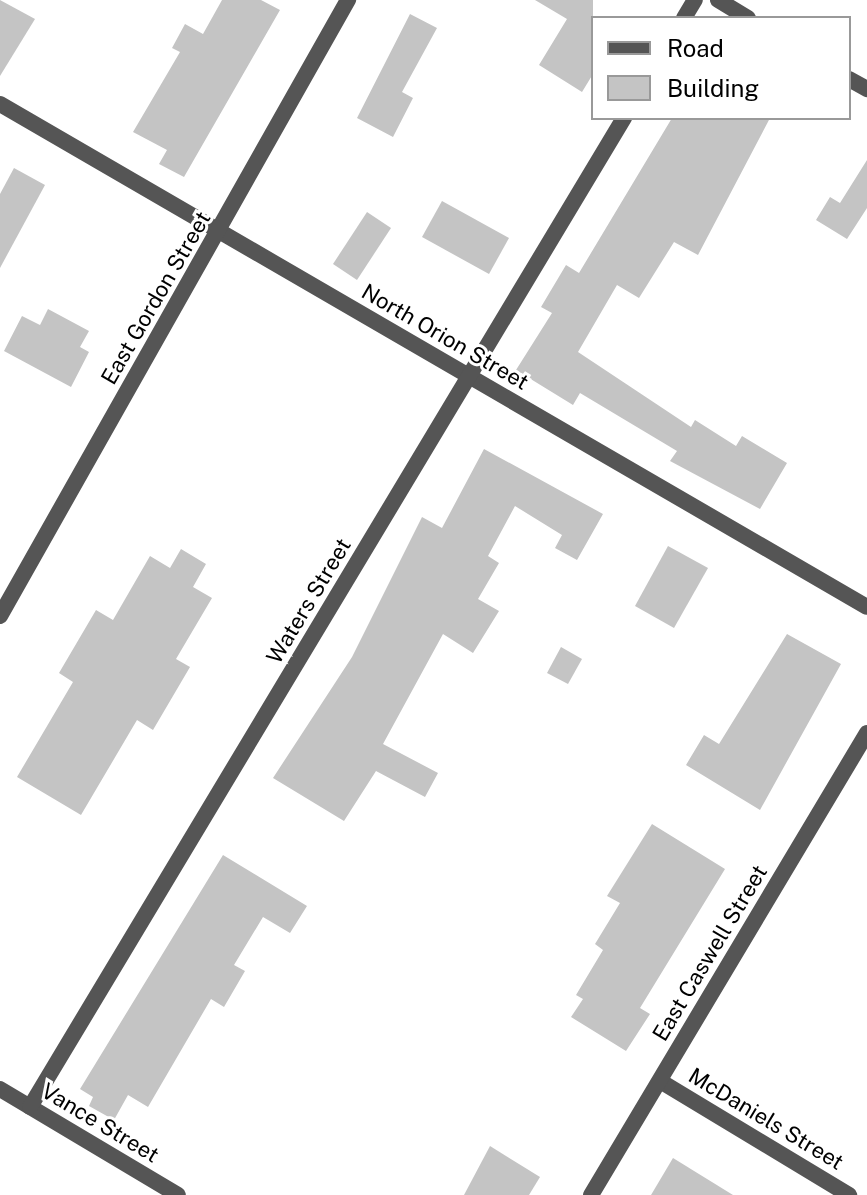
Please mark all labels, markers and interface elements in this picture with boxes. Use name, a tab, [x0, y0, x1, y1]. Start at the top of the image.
legend	[591, 16, 851, 120]
text: Road	[667, 34, 724, 62]
text: Building	[667, 74, 759, 102]
street label: East Gordon Street	[96, 207, 216, 389]
street label: North Orion Street	[357, 278, 533, 396]
street label: Waters Street	[261, 533, 357, 669]
street label: East Caswell Street	[647, 860, 773, 1046]
street label: McDaniels Street	[684, 1062, 848, 1176]
street label: Vance Street	[36, 1078, 164, 1168]

